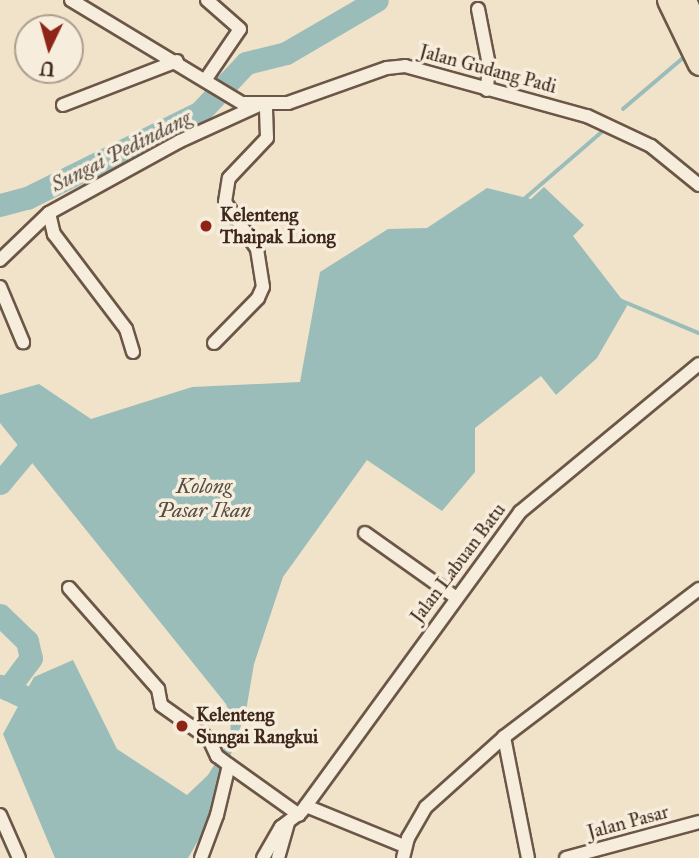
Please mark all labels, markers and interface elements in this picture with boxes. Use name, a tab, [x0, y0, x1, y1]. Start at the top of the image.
north arrow	[14, 14, 84, 84]
street label: Jalan Gudang Padi	[417, 40, 559, 98]
text: U	[39, 56, 56, 81]
water label: Sungai Pedindang	[47, 105, 195, 197]
place label: Kelenteng Thaipak Liong	[220, 204, 335, 248]
marker: Kelenteng Thaipak Liong	[198, 218, 214, 234]
water label: Kolong Pasar Ikan	[157, 473, 251, 523]
street label: Jalan Labuan Batu	[406, 499, 510, 627]
place label: Kelenteng Sungai Rangkui	[196, 704, 318, 748]
marker: Kelenteng Sungai Rangkui	[174, 718, 190, 734]
street label: Jalan Pasar	[585, 800, 671, 844]

